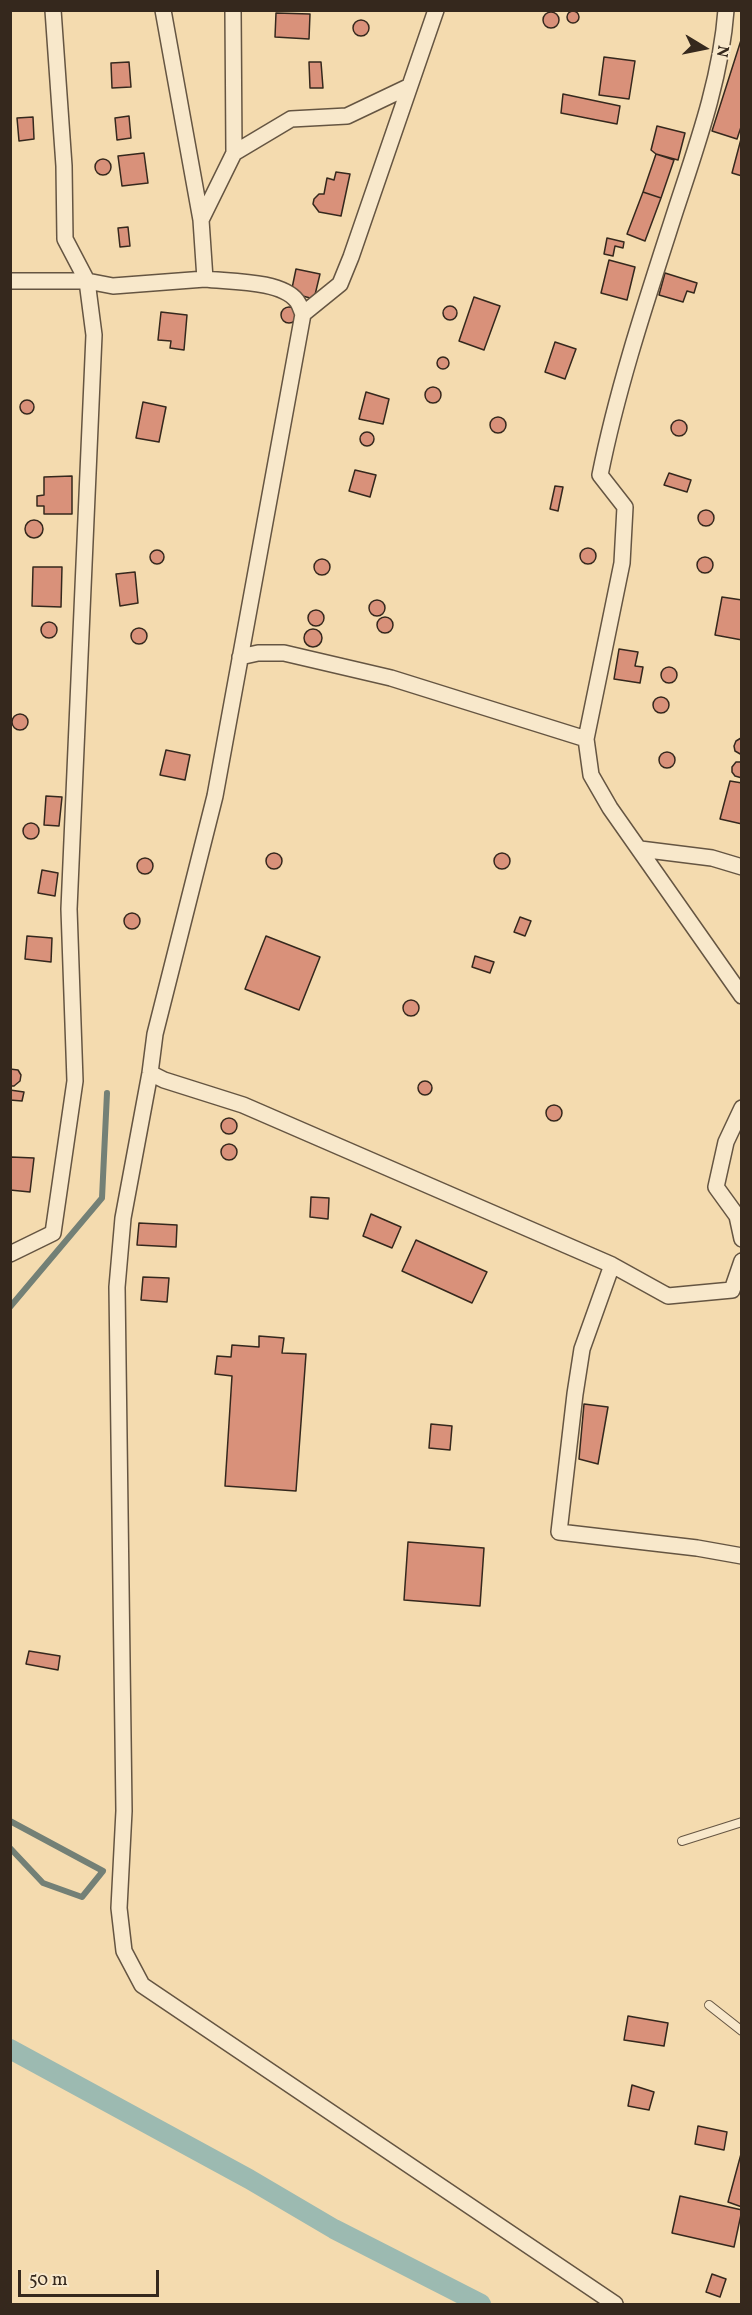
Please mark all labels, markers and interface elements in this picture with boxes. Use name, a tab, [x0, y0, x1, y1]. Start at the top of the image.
north arrow	[674, 18, 734, 78]
text: N	[710, 43, 734, 59]
scale bar	[21, 2258, 162, 2296]
text: 50 m	[29, 2268, 68, 2293]

